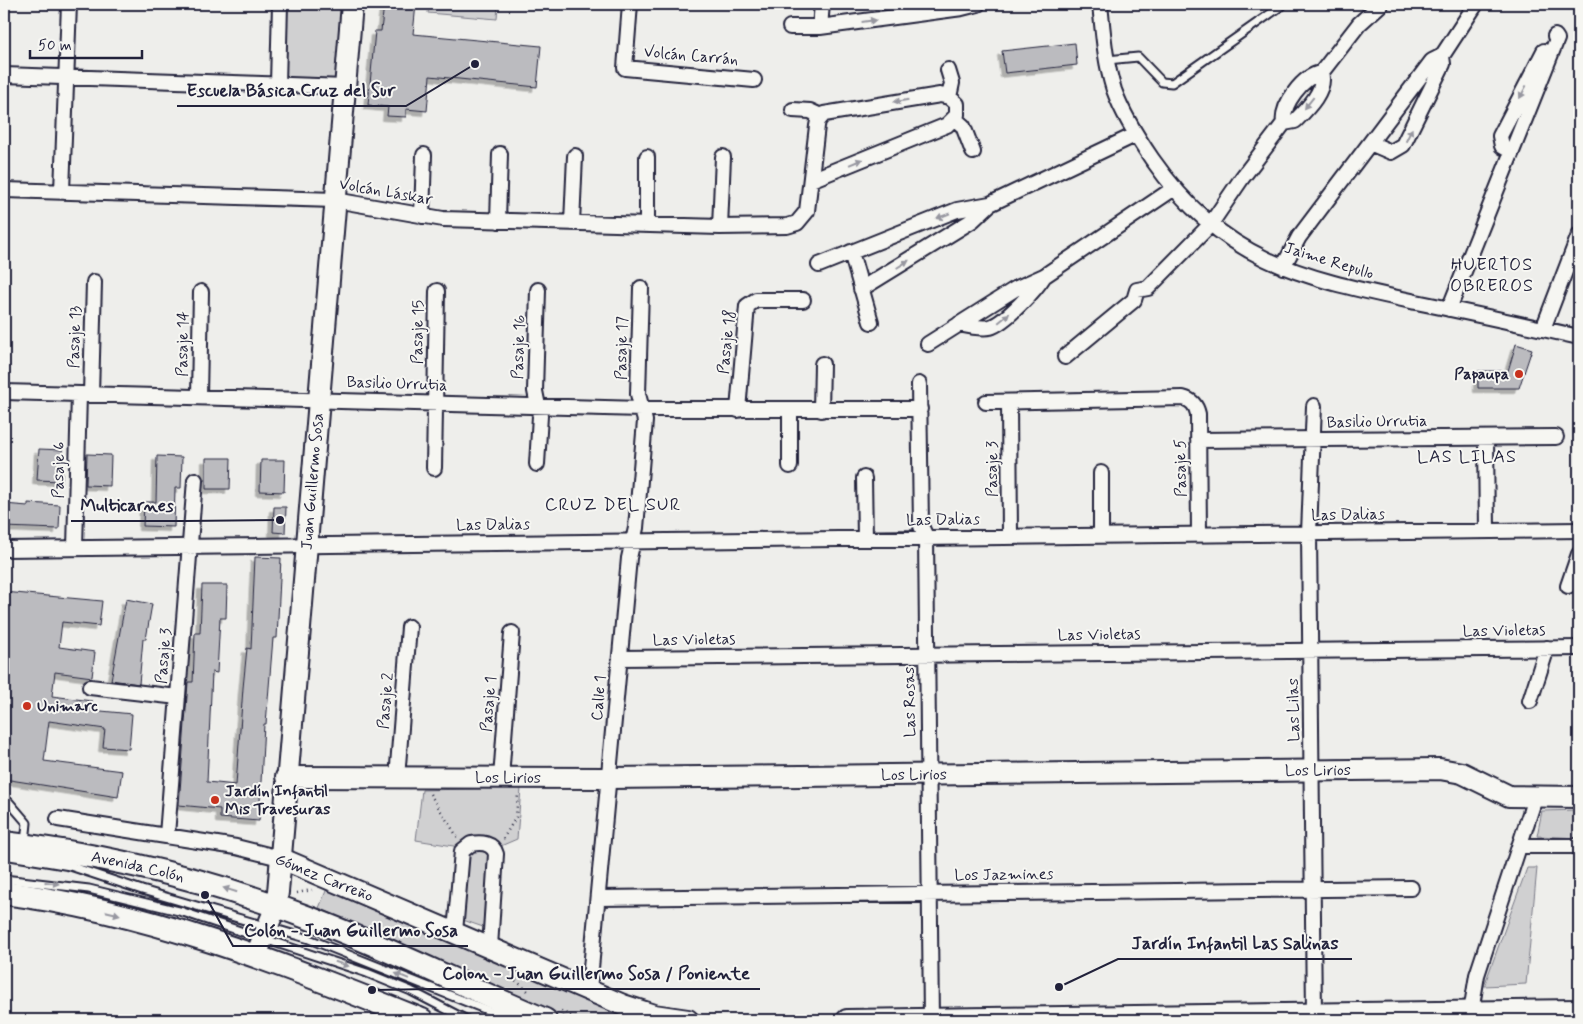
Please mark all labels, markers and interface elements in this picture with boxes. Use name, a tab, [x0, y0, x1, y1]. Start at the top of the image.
one-way arrow	[861, 16, 877, 24]
scale bar	[30, 28, 142, 60]
text: 50 m	[38, 36, 72, 56]
street label: Volcán Carrán	[643, 41, 739, 71]
callout: Escuela Básica Cruz del Sur	[177, 73, 406, 106]
text: Escuela Básica Cruz del Sur	[187, 79, 396, 103]
one-way arrow	[1518, 85, 1527, 98]
one-way arrow	[1304, 96, 1315, 109]
one-way arrow	[893, 97, 909, 105]
one-way arrow	[1405, 127, 1413, 142]
one-way arrow	[849, 158, 864, 166]
street label: Volcán Láskar	[338, 173, 435, 211]
one-way arrow	[935, 212, 950, 220]
street label: Jaime Repullo	[1282, 237, 1376, 285]
district label: HUERTOS OBREROS	[1450, 253, 1534, 298]
one-way arrow	[896, 259, 909, 268]
street label: Pasaje 15	[407, 300, 429, 364]
street label: Pasaje 13	[63, 305, 87, 369]
street label: Pasaje 18	[713, 309, 741, 375]
street label: Pasaje 14	[172, 311, 194, 377]
one-way arrow	[997, 312, 1010, 323]
street label: Pasaje 16	[507, 314, 531, 380]
street label: Pasaje 17	[611, 316, 633, 380]
place label: Papaupa	[1454, 364, 1509, 385]
marker: Papaupa	[1513, 368, 1525, 380]
street label: Basilio Urrutia	[346, 372, 448, 396]
street label: Basilio Urrutia	[1326, 411, 1428, 433]
street label: Juan Guillermo Sosa	[296, 412, 328, 551]
street label: Pasaje 5	[1170, 439, 1192, 497]
street label: Pasaje 6	[48, 441, 70, 499]
street label: Pasaje 3	[982, 441, 1003, 497]
district label: LAS LILAS	[1417, 445, 1517, 469]
callout: Multicarnes	[71, 488, 184, 521]
district label: CRUZ DEL SUR	[545, 493, 681, 517]
text: Multicarnes	[80, 494, 174, 518]
street label: Las Dalias	[1311, 504, 1385, 526]
street label: Las Dalias	[906, 509, 980, 531]
street label: Las Dalias	[456, 514, 530, 536]
street label: Las Violetas	[1462, 620, 1546, 642]
street label: Las Violetas	[1057, 624, 1141, 646]
street label: Pasaje 3	[151, 627, 177, 685]
street label: Las Violetas	[652, 629, 736, 651]
street label: Las Rosas	[899, 666, 921, 738]
street label: Pasaje 2	[373, 672, 399, 730]
street label: Calle 1	[587, 674, 611, 722]
street label: Pasaje 1	[476, 675, 502, 733]
street label: Las Lilas	[1283, 678, 1305, 742]
place label: Unimarc	[37, 696, 98, 717]
marker: Unimarc	[21, 700, 33, 712]
street label: Los Lirios	[1285, 759, 1351, 781]
street label: Los Lirios	[881, 764, 947, 786]
street label: Los Lirios	[475, 767, 541, 788]
place label: Jardín Infantil Mis Travesuras	[225, 781, 330, 820]
marker: Jardín Infantil Mis Travesuras	[209, 794, 221, 806]
street label: Avenida Colón	[90, 846, 187, 887]
street label: Gómez Carreño	[272, 849, 376, 907]
street label: Los Jazmines	[954, 864, 1054, 886]
one-way arrow	[45, 879, 61, 887]
one-way arrow	[222, 886, 237, 893]
one-way arrow	[105, 909, 120, 917]
callout: Colón - Juan Guillermo Sosa	[233, 913, 468, 946]
text: Colón - Juan Guillermo Sosa	[244, 919, 458, 943]
callout: Jardín Infantil Las Salinas	[1118, 926, 1352, 959]
text: Jardín Infantil Las Salinas	[1132, 932, 1338, 956]
callout: Colon - Juan Guillermo Sosa / Poniente	[431, 956, 760, 989]
one-way arrow	[335, 960, 350, 968]
text: Colon - Juan Guillermo Sosa / Poniente	[442, 962, 750, 986]
one-way arrow	[394, 972, 409, 979]

